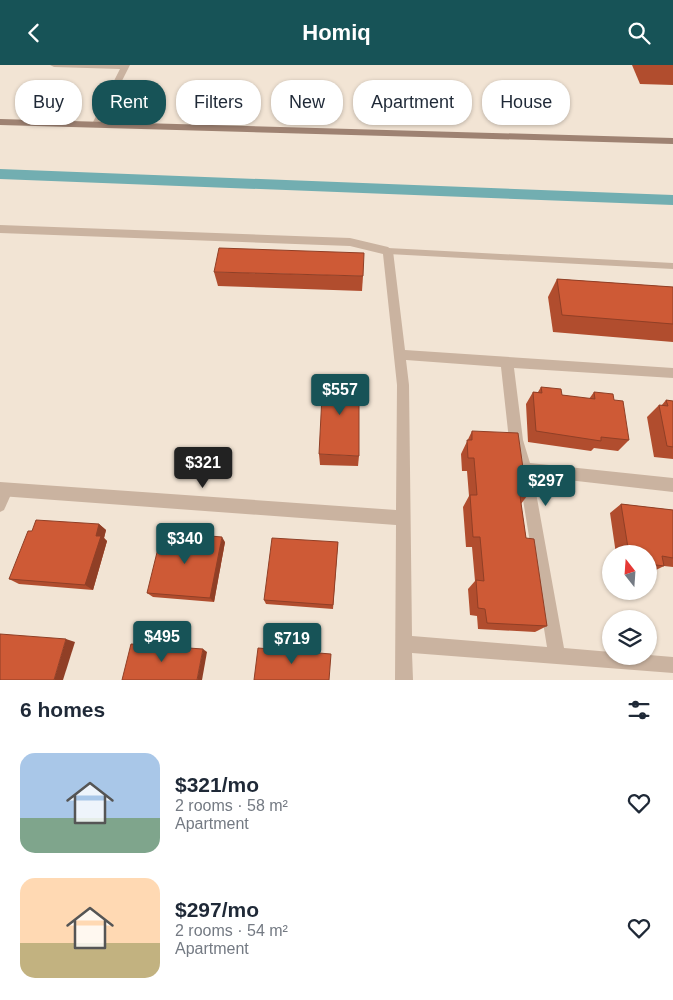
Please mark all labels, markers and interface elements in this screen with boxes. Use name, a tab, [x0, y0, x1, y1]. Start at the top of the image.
icon: back	[20, 19, 48, 47]
icon: search	[625, 19, 653, 47]
text: Homiq	[302, 20, 371, 45]
chip: Buy	[15, 80, 82, 125]
chip: Rent	[92, 80, 166, 125]
chip: Filters	[176, 80, 261, 125]
chip: New	[271, 80, 343, 125]
chip: Apartment	[353, 80, 472, 125]
chip: House	[482, 80, 570, 125]
pin: $557	[310, 373, 370, 416]
text: $557	[322, 381, 358, 398]
pin: $321	[173, 447, 233, 489]
text: $321	[185, 454, 221, 471]
pin: $297	[516, 465, 576, 507]
text: $297	[528, 472, 564, 489]
pin: $340	[155, 523, 215, 565]
text: $340	[167, 530, 203, 547]
north arrow	[602, 545, 658, 600]
map controls	[602, 545, 657, 665]
button: layers	[602, 610, 657, 665]
pin: $495	[132, 621, 192, 663]
pin: $719	[262, 623, 322, 665]
text: $495	[144, 628, 180, 645]
text: $719	[274, 630, 310, 647]
icon: filters	[625, 696, 653, 724]
text: 6 homes	[20, 698, 105, 721]
icon: home	[60, 773, 120, 833]
text: $321/mo	[175, 773, 259, 796]
icon: heart	[625, 789, 653, 817]
text: 2 rooms · 58 m²	[175, 797, 288, 814]
text: Apartment	[175, 815, 249, 832]
icon: home	[60, 898, 120, 958]
text: $297/mo	[175, 898, 259, 921]
icon: heart	[625, 914, 653, 942]
text: 2 rooms · 54 m²	[175, 922, 288, 939]
text: Apartment	[175, 940, 249, 957]

